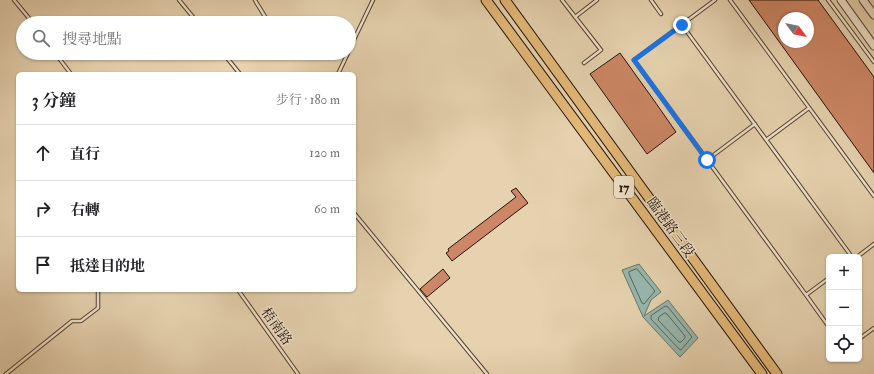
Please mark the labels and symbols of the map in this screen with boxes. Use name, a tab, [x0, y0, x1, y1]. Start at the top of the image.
north arrow	[778, 12, 814, 48]
route end	[673, 16, 691, 34]
route start	[698, 151, 716, 169]
road number: 17	[614, 176, 634, 198]
street label: 臨港路三段	[643, 194, 698, 261]
street label: 梧南路	[258, 304, 296, 348]

